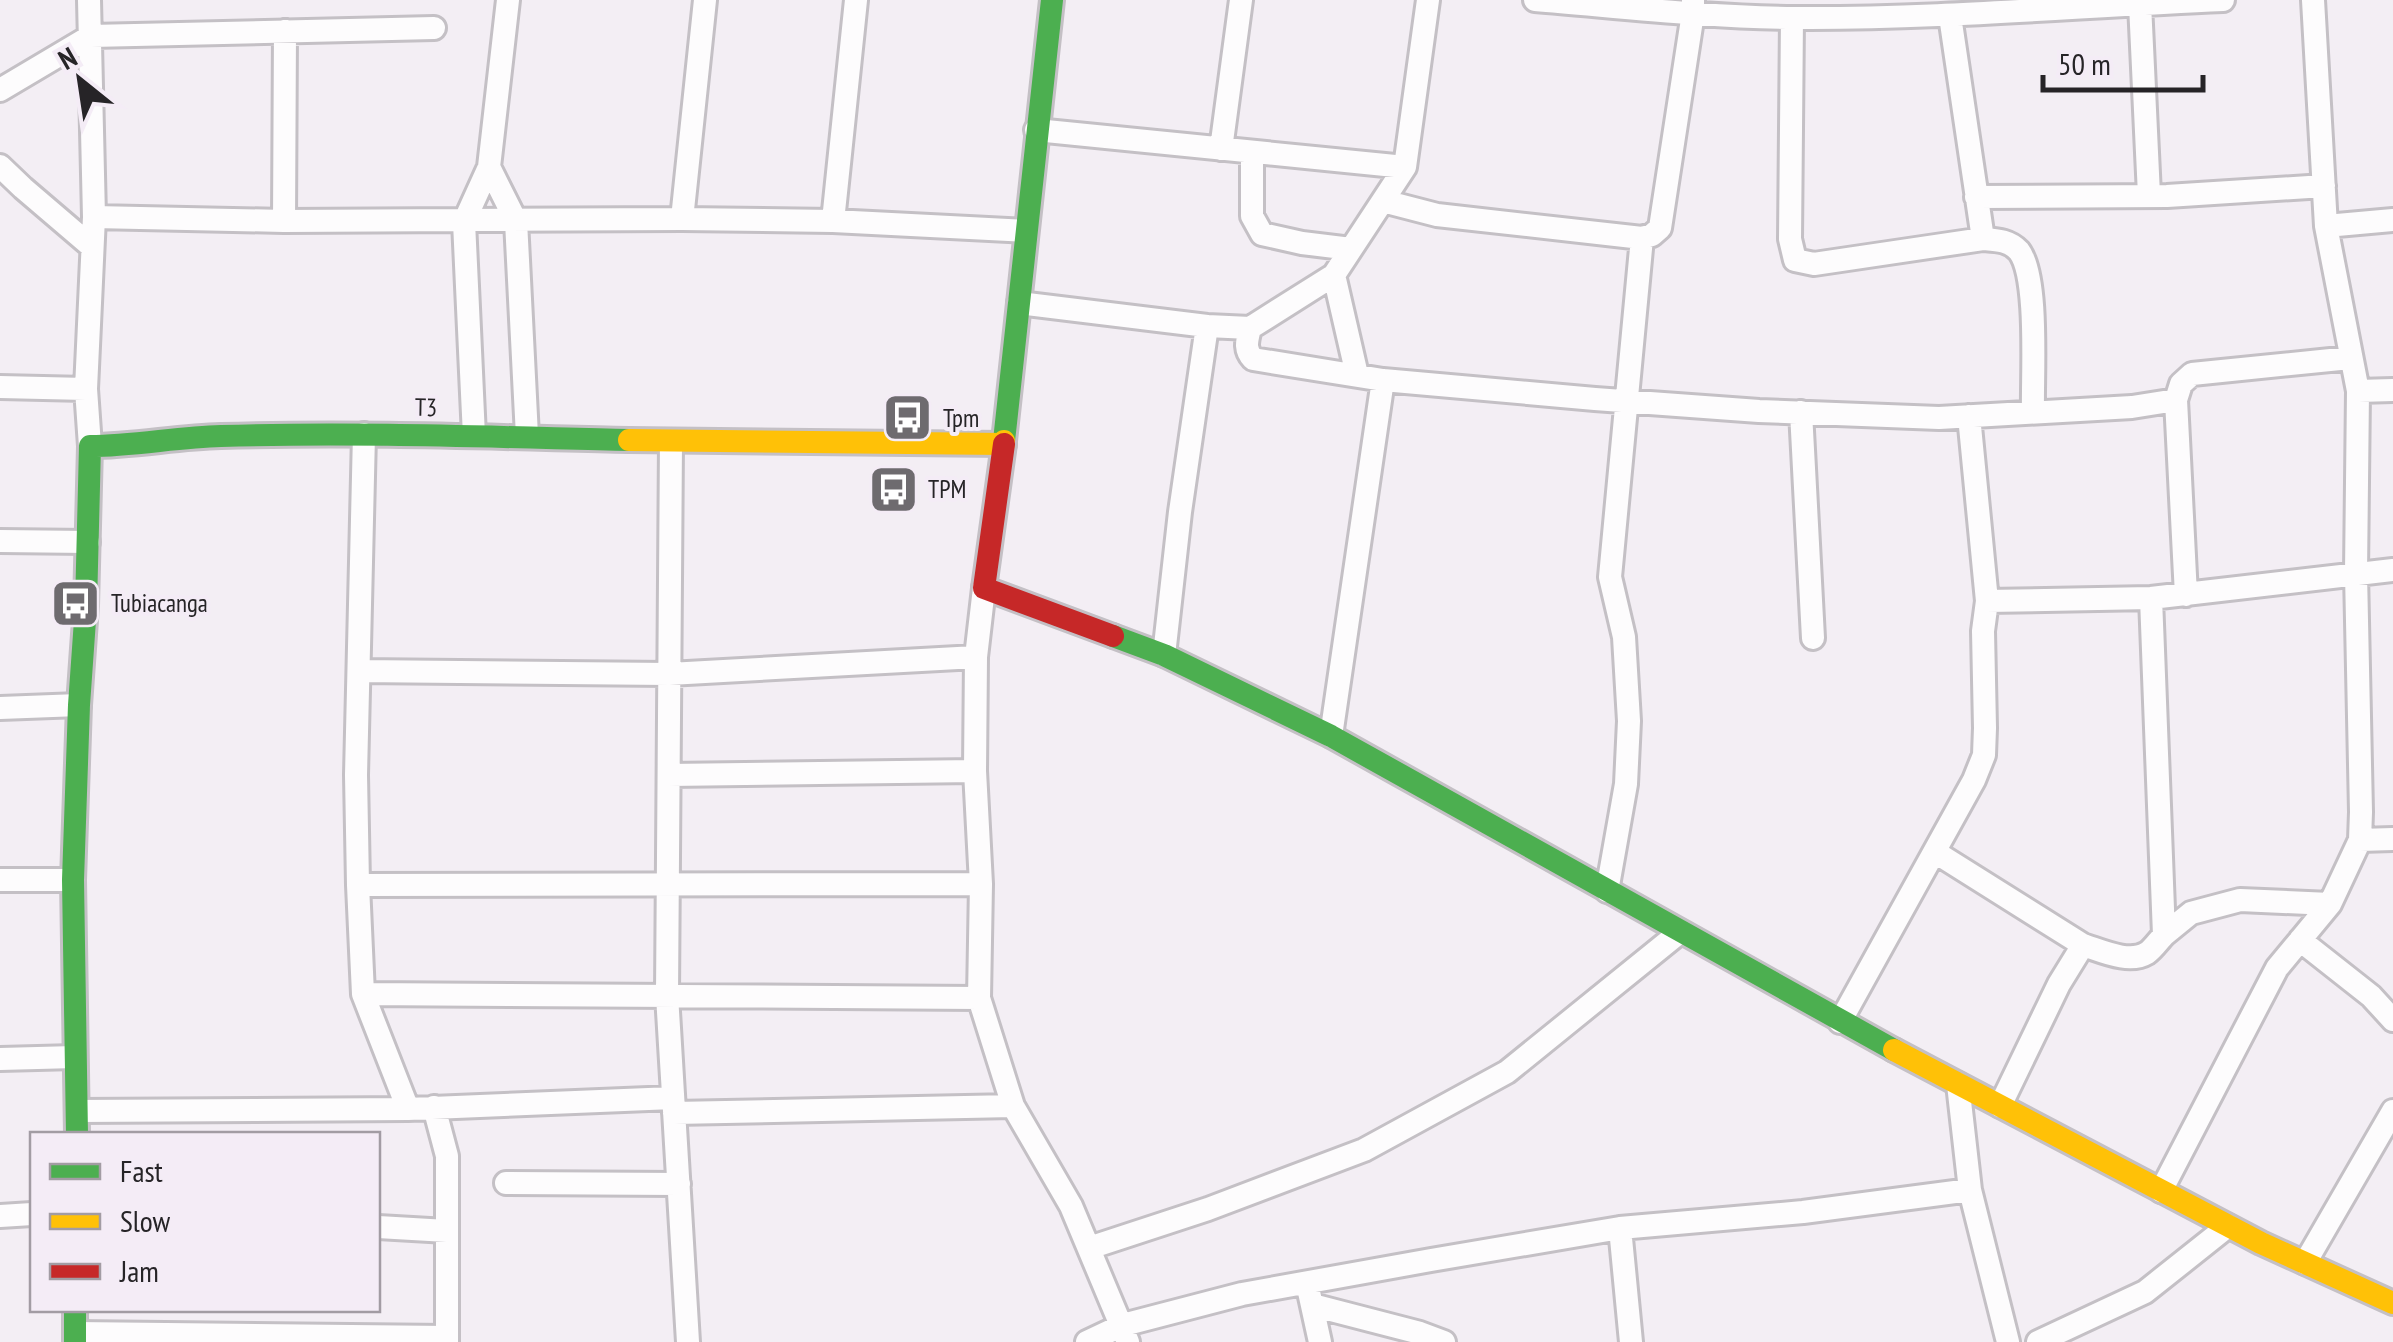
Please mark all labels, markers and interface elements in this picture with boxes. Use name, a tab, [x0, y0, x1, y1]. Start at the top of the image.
north arrow	[30, 30, 130, 130]
scale bar	[2043, 30, 2203, 92]
text: N	[51, 38, 83, 78]
text: 50 m	[2058, 44, 2111, 83]
street label: T3	[415, 391, 437, 423]
bus stop icon: Tpm	[882, 392, 934, 444]
place label: Tpm	[943, 402, 979, 434]
bus stop icon: TPM	[867, 463, 919, 515]
place label: TPM	[928, 473, 966, 505]
bus stop icon: Tubiacanga	[50, 577, 102, 629]
place label: Tubiacanga	[111, 587, 208, 619]
legend	[30, 1132, 380, 1312]
text: Fast	[120, 1151, 164, 1190]
text: Slow	[120, 1201, 171, 1240]
text: Jam	[119, 1251, 159, 1290]

